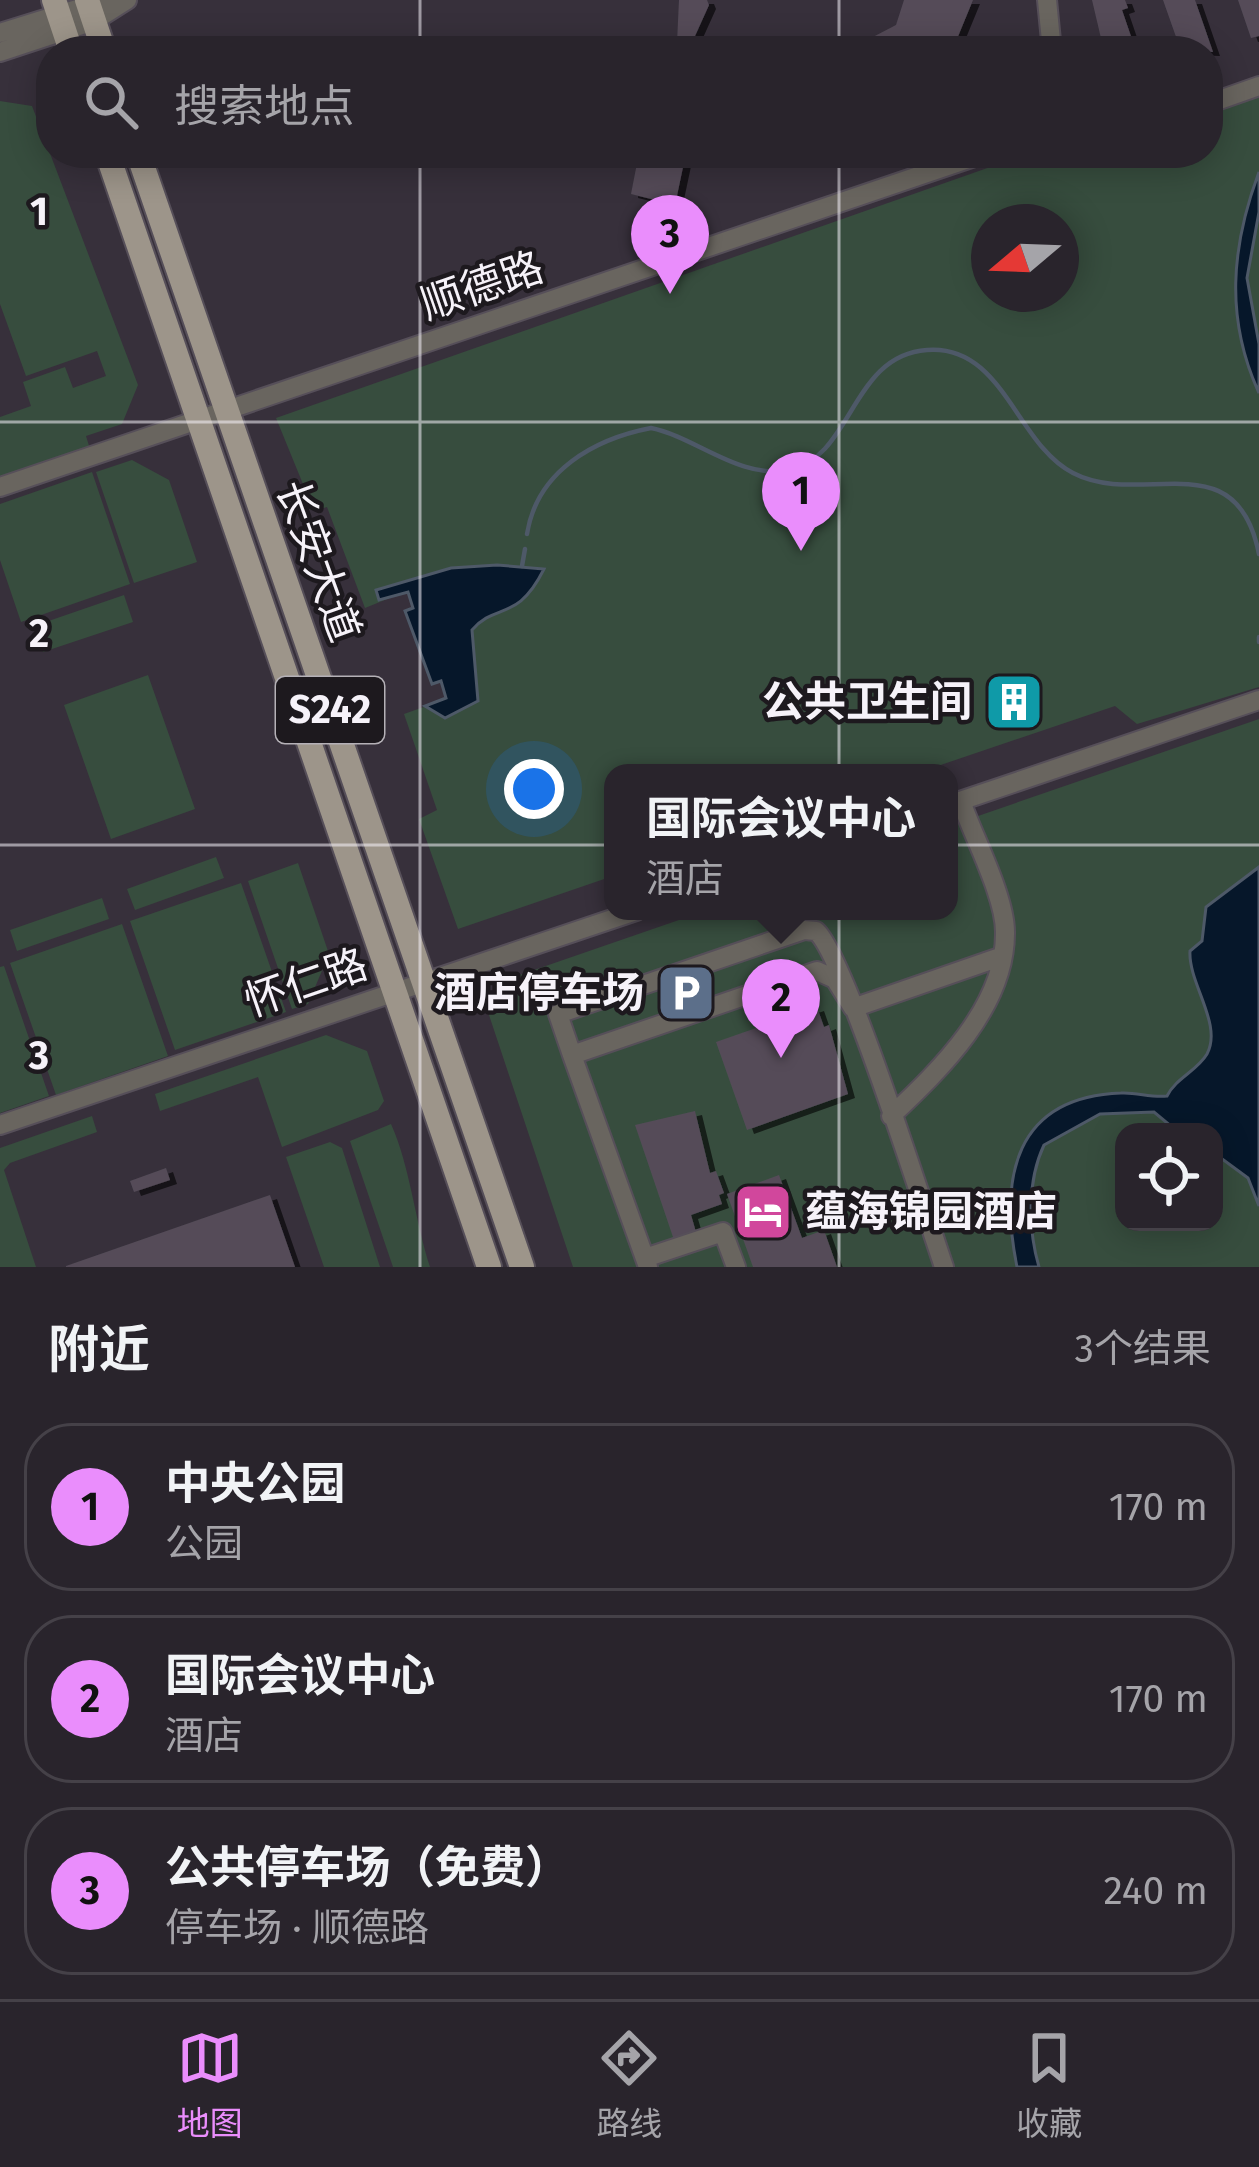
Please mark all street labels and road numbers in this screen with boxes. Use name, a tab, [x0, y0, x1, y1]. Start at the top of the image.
street label: 顺德路	[414, 242, 550, 330]
street label: 长安大道	[266, 474, 370, 648]
road number: S242	[276, 677, 384, 743]
street label: 怀仁路	[238, 939, 374, 1027]

